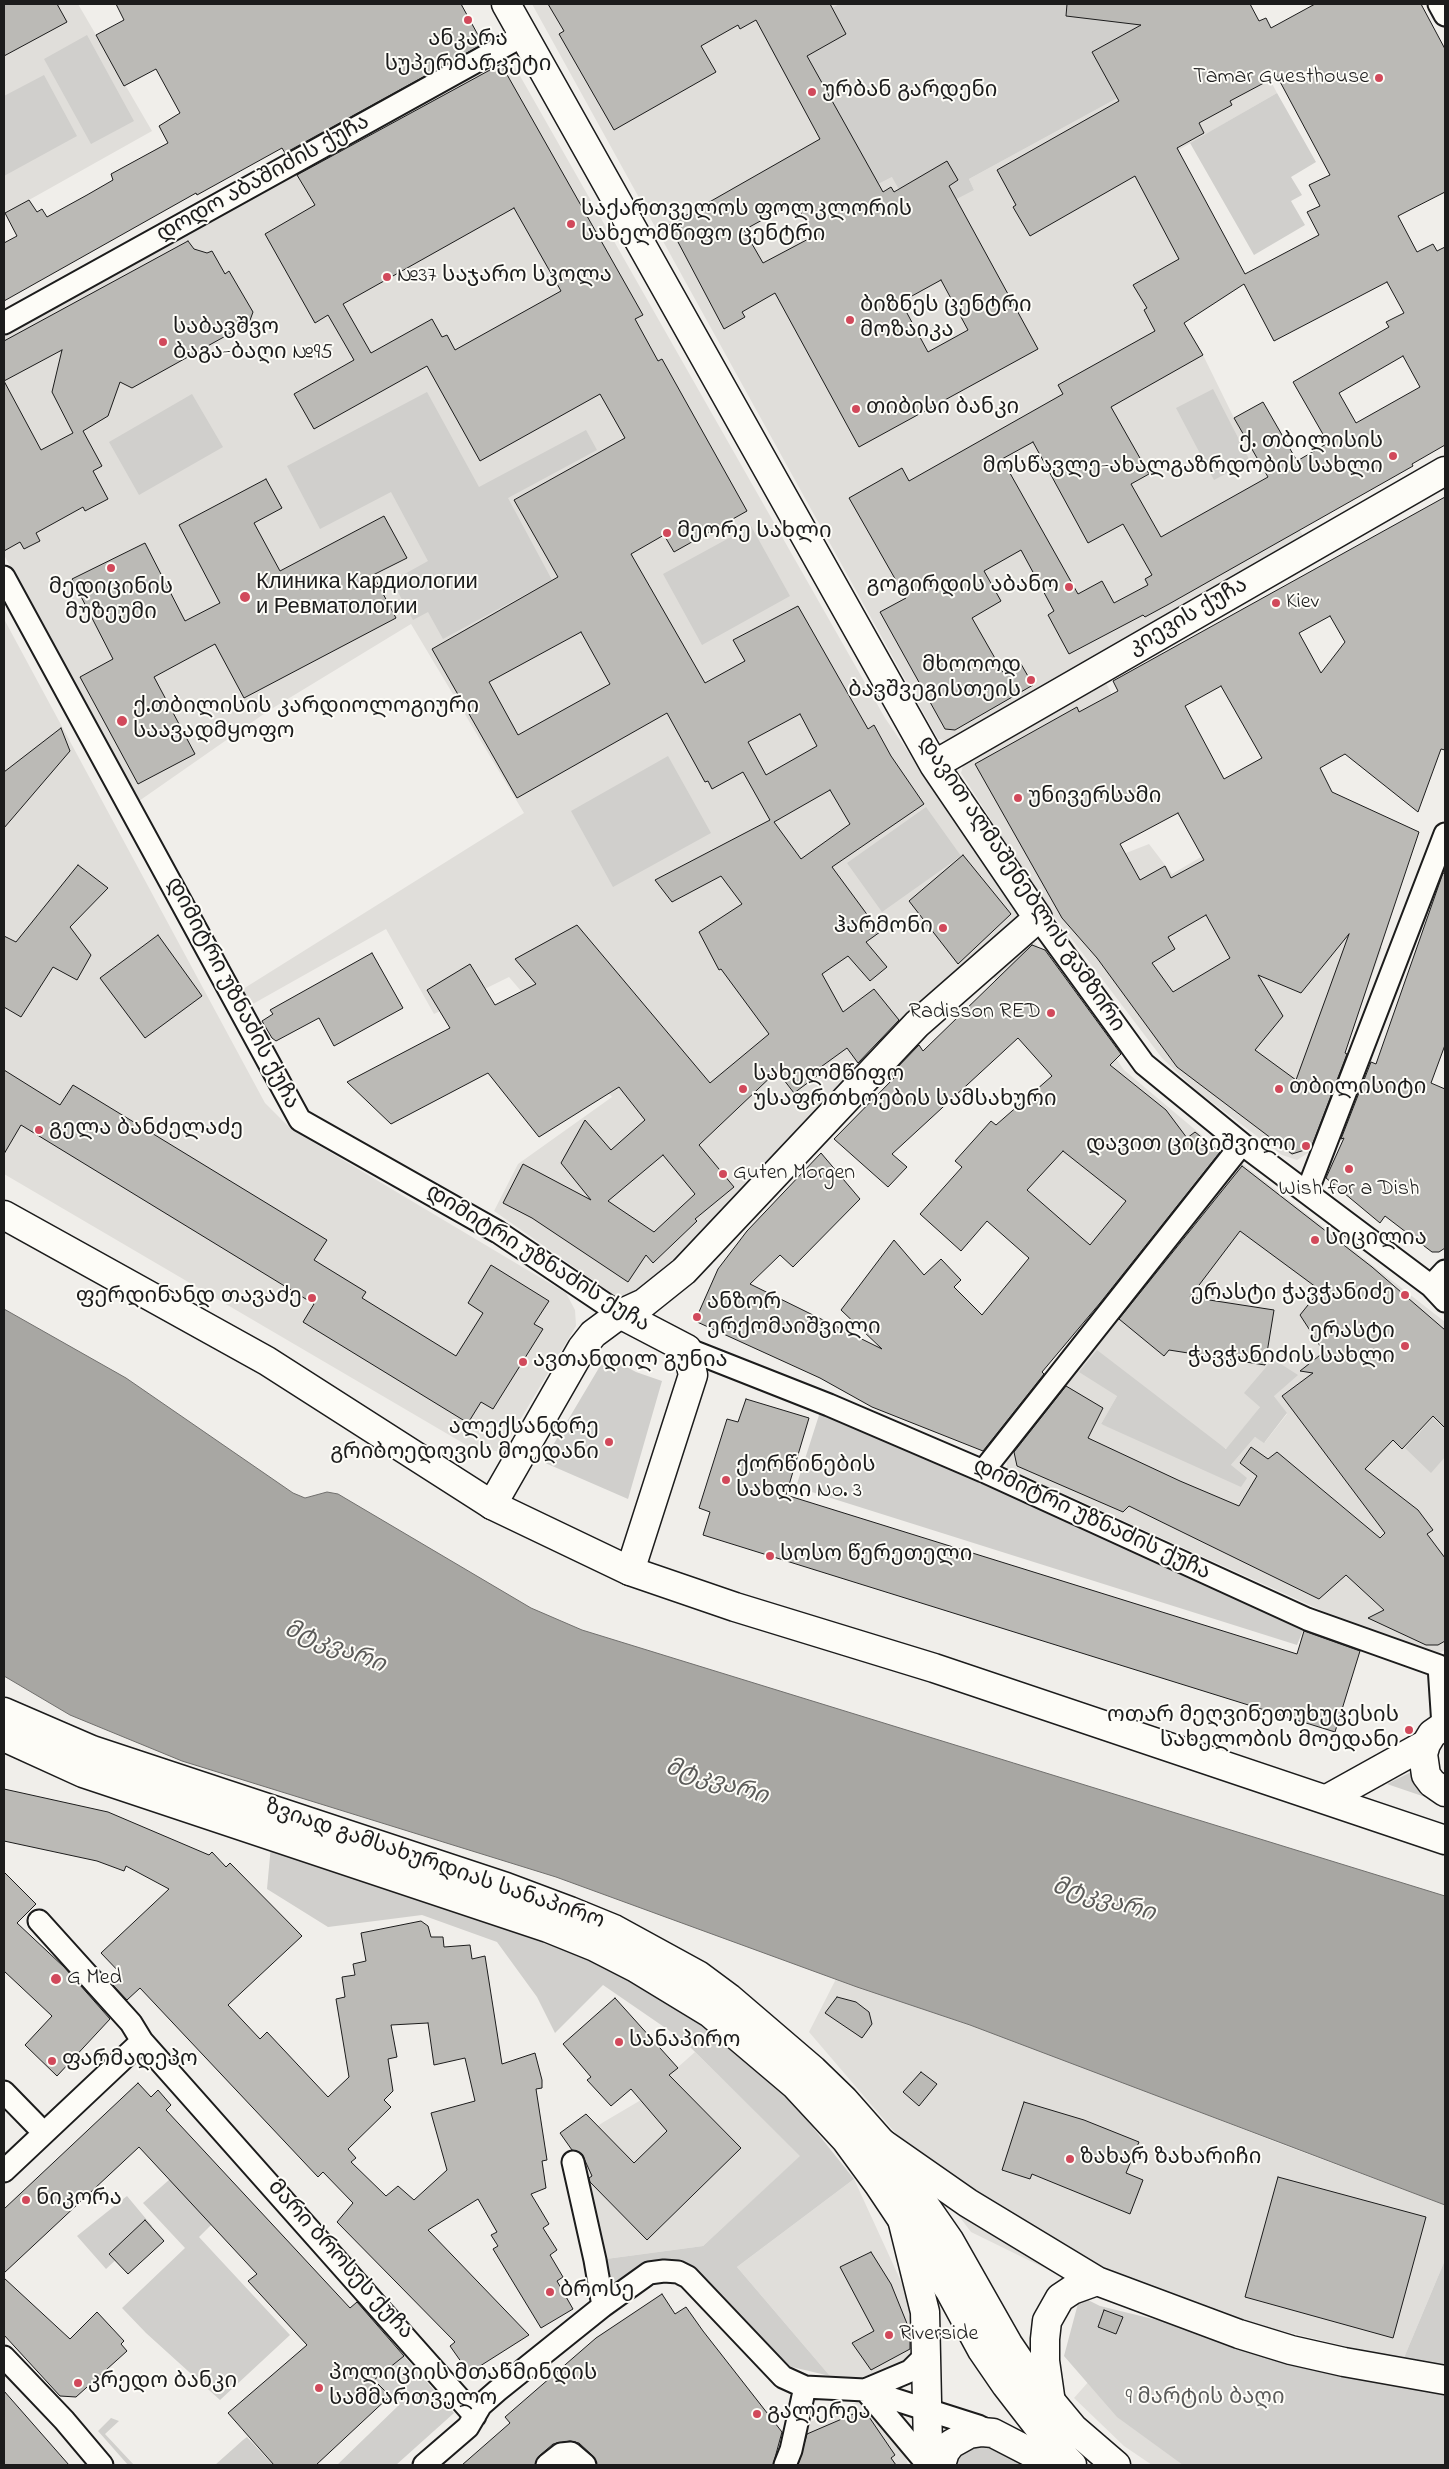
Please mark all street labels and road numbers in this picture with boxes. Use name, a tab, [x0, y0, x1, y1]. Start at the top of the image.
street label: დოდო აბაშიძის ქუჩა	[153, 110, 375, 250]
street label: კიევის ქუჩა	[1125, 573, 1253, 663]
street label: დავით აღმაშენებლის გამზირი	[911, 732, 1129, 1038]
street label: დიმიტრი უზნაძის ქუჩა	[159, 874, 303, 1114]
street label: დიმიტრი უზნაძის ქუჩა	[420, 1180, 654, 1340]
street label: დიმიტრი უზნაძის ქუჩა	[968, 1454, 1214, 1588]
street label: ზვიად გამსახურდიას სანაპირო	[261, 1795, 607, 1937]
street label: მარი ბროსეს ქუჩა	[260, 2176, 418, 2346]

